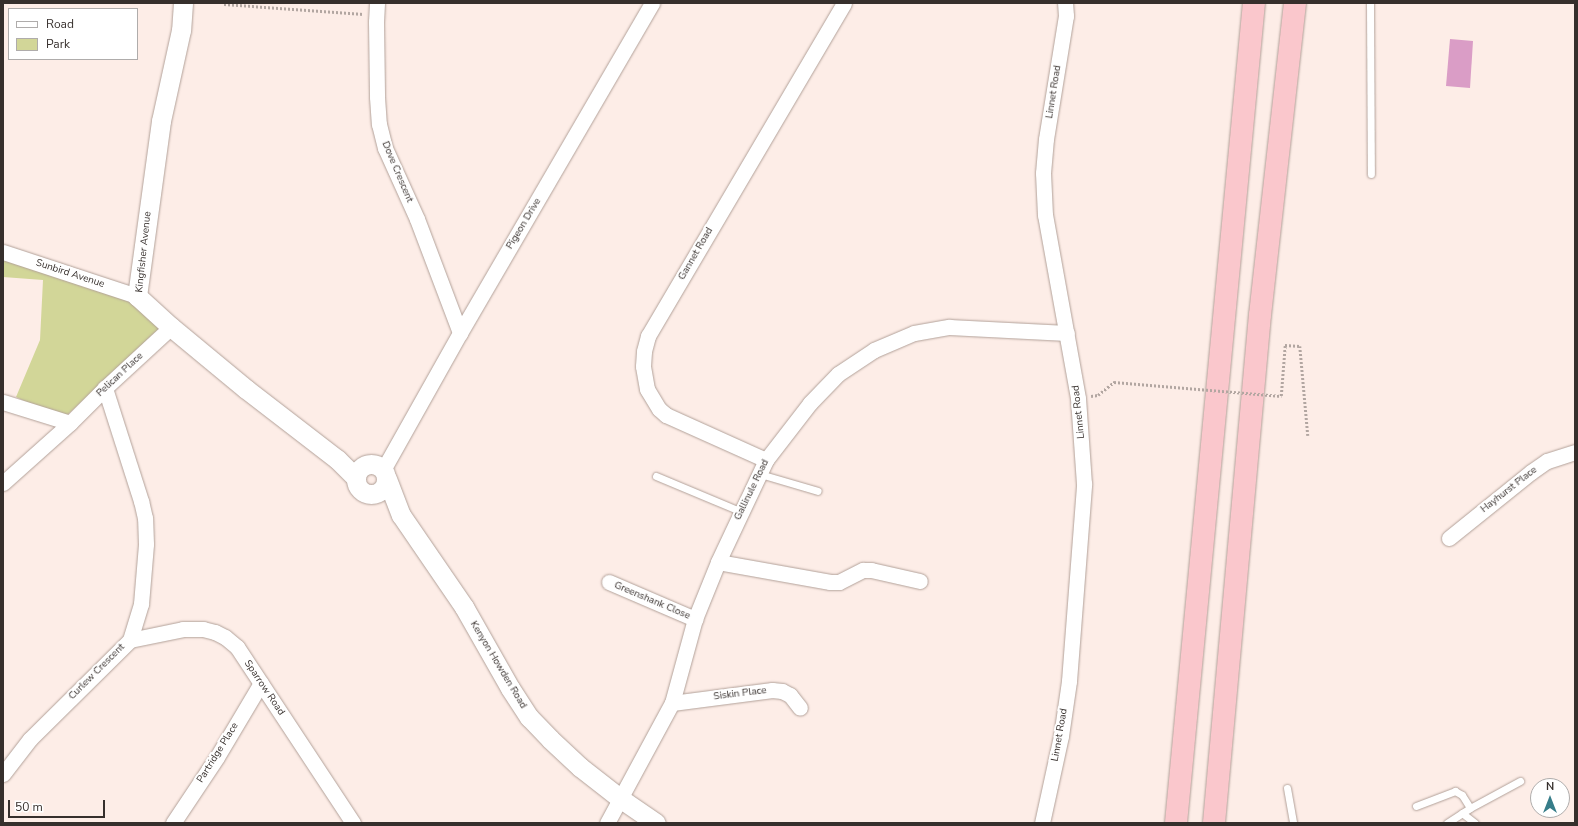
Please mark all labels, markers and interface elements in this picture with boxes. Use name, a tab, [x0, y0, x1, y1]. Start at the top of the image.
legend	[8, 8, 138, 60]
text: Road	[46, 16, 74, 32]
text: Park	[46, 36, 70, 52]
street label: Linnet Road	[1044, 65, 1064, 119]
street label: Dove Crescent	[379, 140, 415, 204]
street label: Pigeon Drive	[504, 196, 544, 252]
street label: Kingfisher Avenue	[134, 211, 154, 293]
street label: Gannet Road	[676, 226, 716, 282]
street label: Sunbird Avenue	[34, 257, 106, 291]
street label: Pelican Place	[94, 350, 146, 400]
street label: Linnet Road	[1070, 385, 1088, 439]
street label: Gallinule Road	[732, 458, 772, 522]
street label: Hayhurst Place	[1478, 464, 1540, 516]
street label: Greenshank Close	[612, 580, 692, 622]
street label: Kenyon Howden Road	[467, 619, 529, 711]
street label: Curlew Crescent	[66, 641, 128, 703]
street label: Sparrow Road	[241, 658, 287, 718]
street label: Siskin Place	[713, 685, 767, 703]
street label: Linnet Road	[1049, 707, 1071, 763]
street label: Partridge Place	[195, 721, 241, 785]
north arrow	[1530, 778, 1570, 818]
text: N	[1546, 779, 1554, 794]
scale bar	[10, 792, 107, 818]
text: 50 m	[15, 799, 43, 815]

